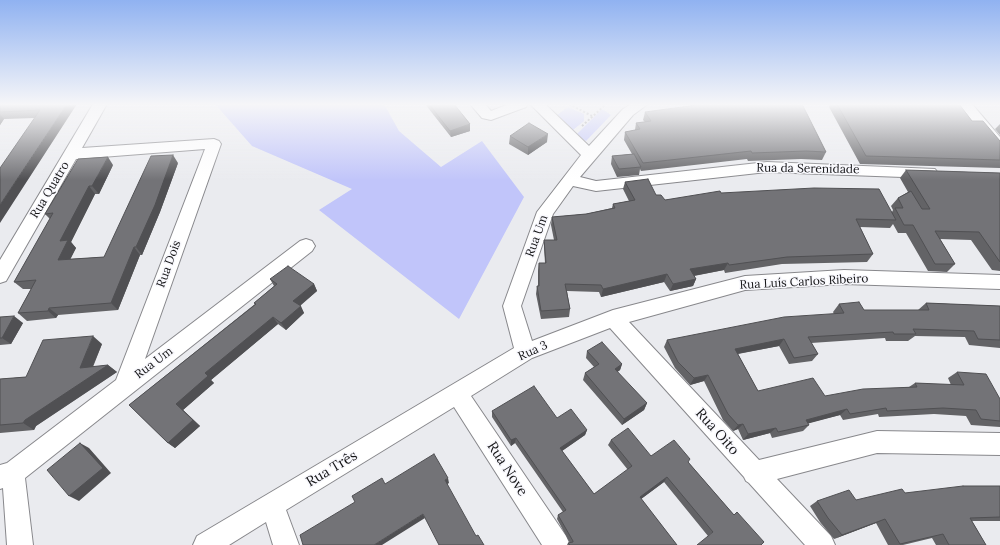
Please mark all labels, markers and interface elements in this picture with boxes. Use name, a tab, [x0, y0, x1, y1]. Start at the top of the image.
street label: Rua Quatro	[27, 159, 73, 221]
street label: Rua da Serenidade	[756, 161, 860, 177]
street label: Rua Um	[523, 213, 551, 259]
street label: Rua Dois	[154, 239, 184, 289]
street label: Rua Luís Carlos Ribeiro	[739, 271, 869, 293]
street label: Rua 3	[516, 338, 550, 364]
street label: Rua Um	[132, 344, 176, 382]
street label: Rua Oito	[692, 405, 742, 459]
street label: Rua Nove	[483, 439, 531, 499]
street label: Rua Três	[303, 447, 361, 491]

